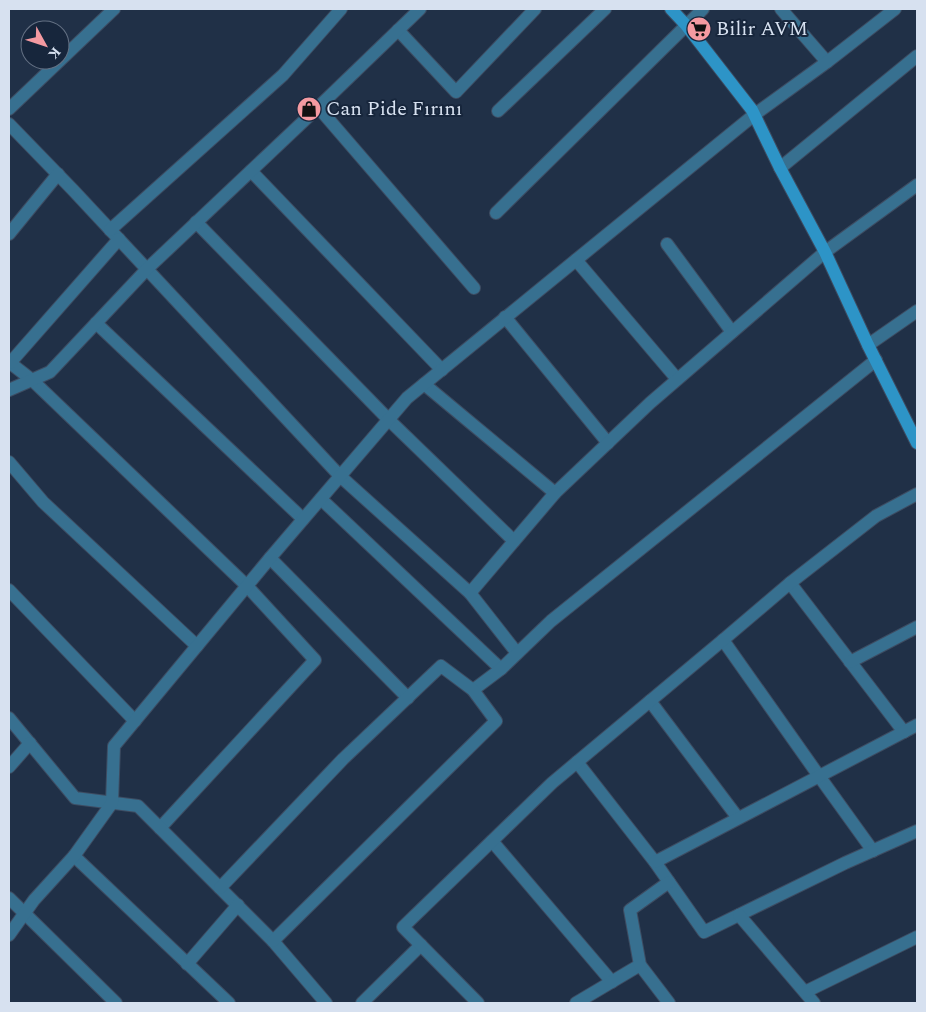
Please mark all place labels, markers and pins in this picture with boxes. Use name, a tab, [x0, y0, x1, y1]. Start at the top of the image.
place label: Bilir AVM	[716, 14, 808, 44]
supermarket icon: Bilir AVM	[686, 16, 712, 42]
place label: Can Pide Fırını	[326, 94, 462, 124]
shop icon: Can Pide Fırını	[296, 96, 322, 122]

